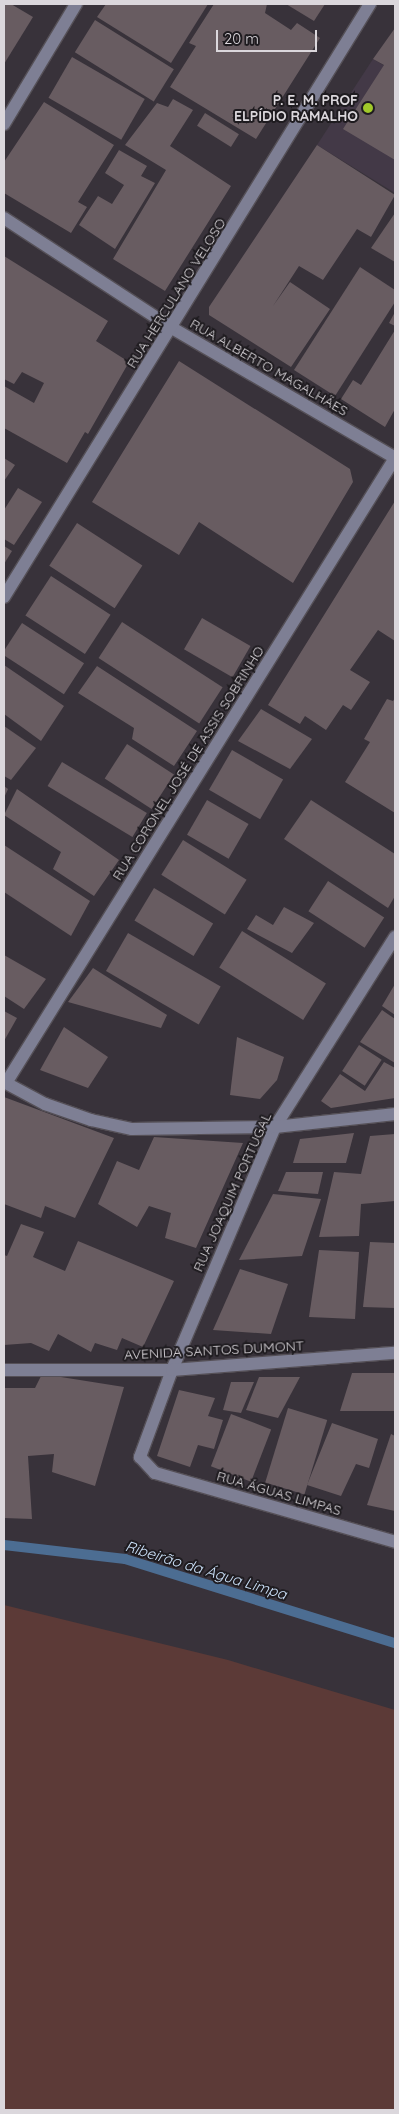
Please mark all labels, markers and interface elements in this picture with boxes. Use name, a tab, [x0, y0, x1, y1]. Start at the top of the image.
scale bar	[219, 20, 320, 52]
text: 20 m	[224, 29, 259, 48]
place label: P. E. M. PROF ELPÍDIO RAMALHO	[234, 92, 358, 124]
marker: P. E. M. PROF ELPÍDIO RAMALHO	[362, 102, 374, 114]
street label: RUA HERCULANO VELOSO	[123, 215, 229, 371]
street label: RUA ALBERTO MAGALHÃES	[187, 315, 351, 419]
street label: RUA CORONEL JOSÉ DE ASSIS SOBRINHO	[109, 643, 267, 883]
street label: RUA JOAQUIM PORTUGAL	[189, 1110, 275, 1274]
street label: AVENIDA SANTOS DUMONT	[124, 1337, 304, 1363]
street label: RUA ÁGUAS LIMPAS	[215, 1467, 343, 1519]
water label: Ribeirão da Água Limpa	[123, 1537, 289, 1603]

